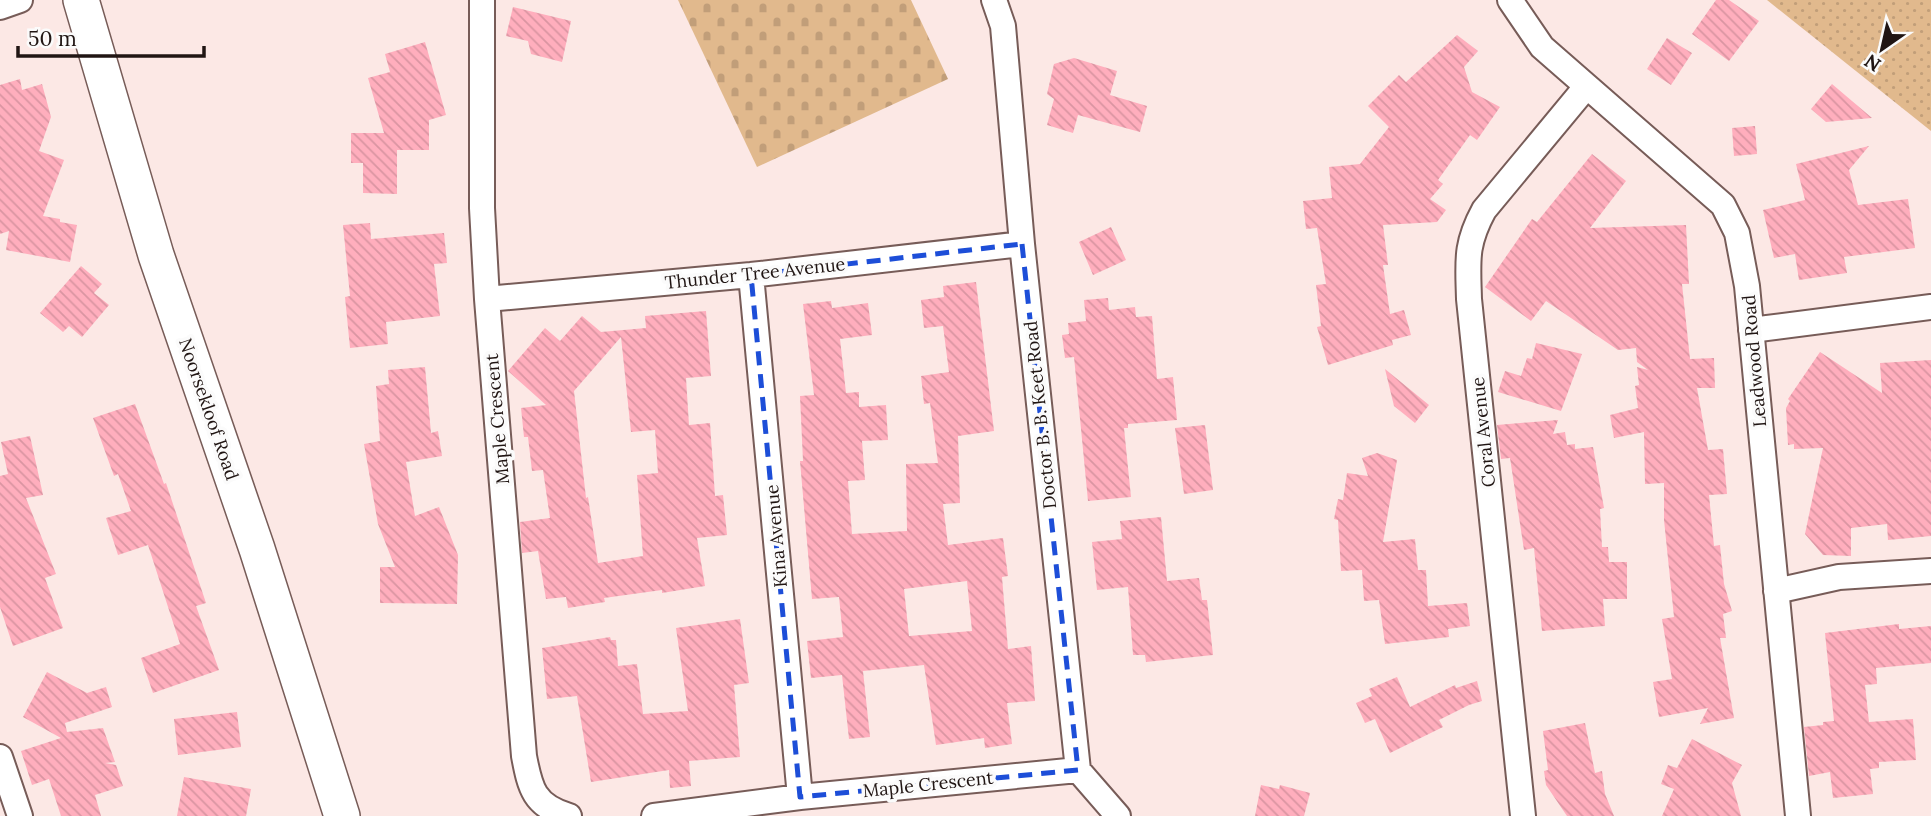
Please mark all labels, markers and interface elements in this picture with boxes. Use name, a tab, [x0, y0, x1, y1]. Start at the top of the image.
scale bar	[18, 14, 203, 58]
north arrow	[1847, 14, 1917, 84]
text: 50 m	[28, 25, 77, 52]
text: N	[1859, 49, 1885, 77]
street label: Thunder Tree Avenue	[664, 252, 847, 294]
street label: Leadwood Road	[1737, 294, 1771, 428]
street label: Doctor B. B. Keet Road	[1019, 320, 1061, 510]
street label: Noorsekloof Road	[174, 335, 244, 483]
street label: Maple Crescent	[480, 353, 514, 485]
street label: Coral Avenue	[1466, 375, 1500, 488]
street label: Kina Avenue	[760, 483, 792, 589]
street label: Maple Crescent	[862, 766, 994, 802]

